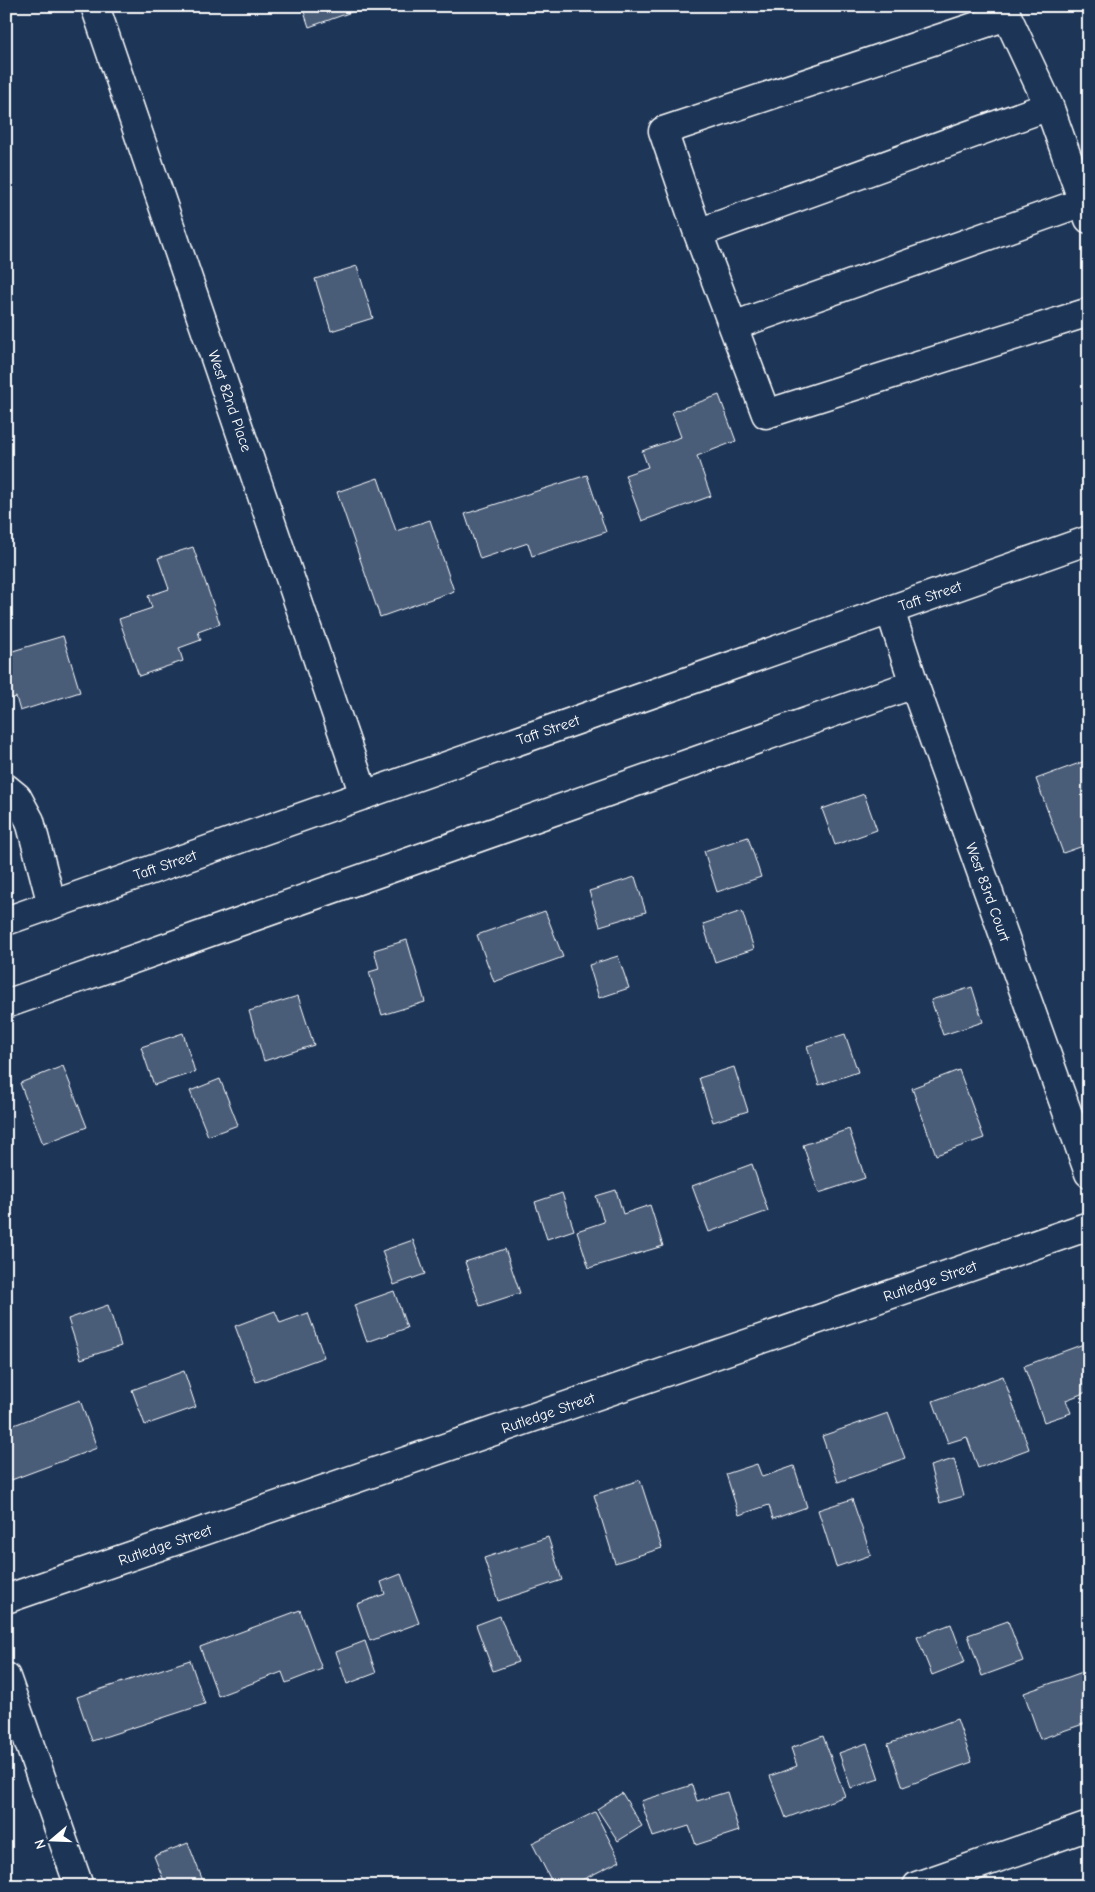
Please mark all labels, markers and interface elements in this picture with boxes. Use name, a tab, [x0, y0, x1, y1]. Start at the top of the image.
street label: West 82nd Place	[204, 348, 256, 455]
street label: Taft Street	[896, 577, 964, 615]
street label: Taft Street	[514, 711, 582, 749]
street label: West 83rd Court	[962, 840, 1014, 945]
street label: Taft Street	[131, 846, 199, 884]
street label: Rutledge Street	[881, 1256, 980, 1305]
street label: Rutledge Street	[499, 1388, 598, 1437]
street label: Rutledge Street	[116, 1520, 215, 1569]
north arrow	[28, 1814, 78, 1864]
text: N	[31, 1837, 50, 1851]

